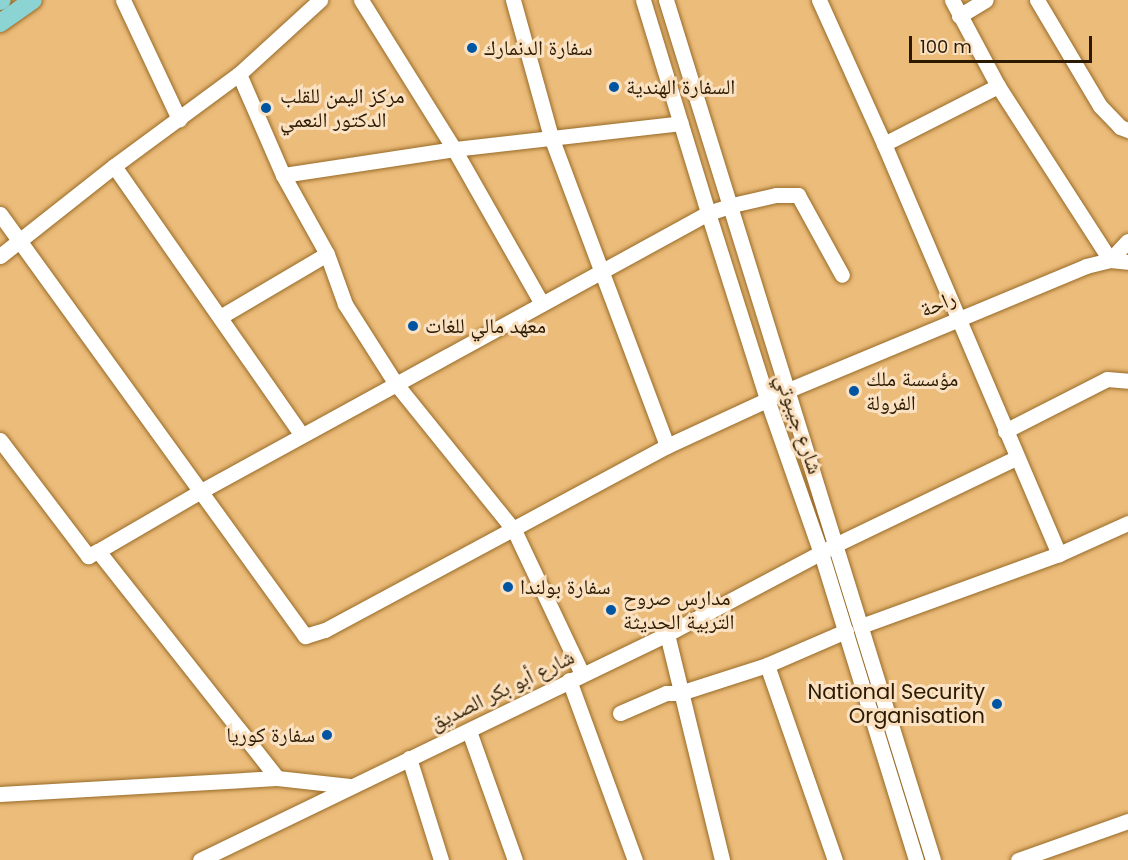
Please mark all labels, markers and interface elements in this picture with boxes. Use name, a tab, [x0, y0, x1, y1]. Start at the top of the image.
scale bar	[912, 24, 1095, 62]
text: 100 m	[920, 34, 972, 59]
place label: سفارة الدنمارك	[484, 35, 593, 61]
marker: سفارة الدنمارك	[465, 41, 479, 55]
place label: السفارة الهندية	[626, 74, 735, 100]
marker: السفارة الهندية	[607, 80, 621, 94]
place label: مركز اليمن للقلب الدكتور النعمي	[280, 83, 404, 133]
marker: مركز اليمن للقلب الدكتور النعمي	[257, 99, 275, 117]
street label: راحة	[917, 285, 959, 323]
place label: معهد مالي للغات	[425, 313, 546, 339]
marker: معهد مالي للغات	[406, 319, 420, 333]
place label: مؤسسة ملك الفرولة	[866, 366, 958, 416]
street label: شارع جيبوتي	[770, 371, 828, 477]
marker: مؤسسة ملك الفرولة	[847, 384, 861, 398]
place label: سفارة بولندا	[520, 574, 611, 600]
marker: سفارة بولندا	[501, 580, 515, 594]
place label: مدارس صروح التربية الحديثة	[623, 585, 735, 635]
marker: مدارس صروح التربية الحديثة	[604, 603, 618, 617]
street label: شارع أبو بكر الصديق	[426, 644, 578, 736]
place label: National Security Organisation	[807, 679, 985, 729]
marker: National Security Organisation	[990, 697, 1004, 711]
place label: سفارة كوريا	[226, 722, 315, 748]
marker: سفارة كوريا	[320, 728, 334, 742]

